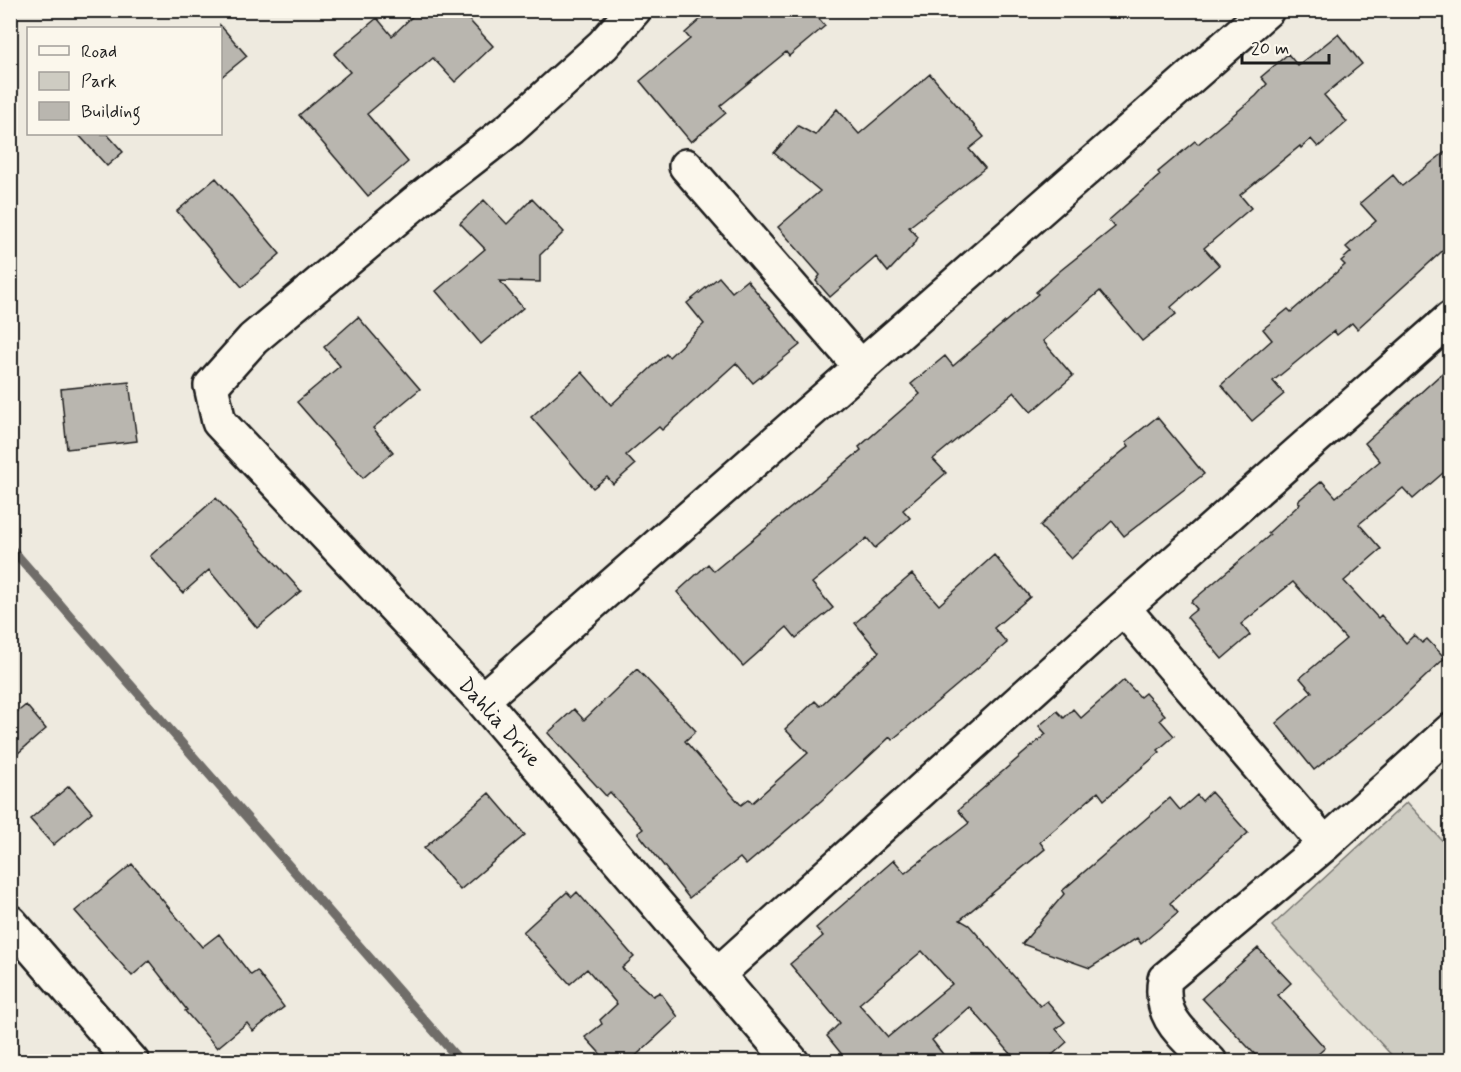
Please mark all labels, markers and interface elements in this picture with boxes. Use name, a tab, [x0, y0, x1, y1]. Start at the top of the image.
legend	[27, 27, 222, 135]
scale bar	[1242, 27, 1329, 65]
text: 20 m	[1251, 37, 1289, 61]
text: Road	[81, 40, 117, 64]
text: Park	[81, 70, 117, 94]
text: Building	[81, 100, 141, 126]
street label: Dahlia Drive	[451, 672, 547, 774]

